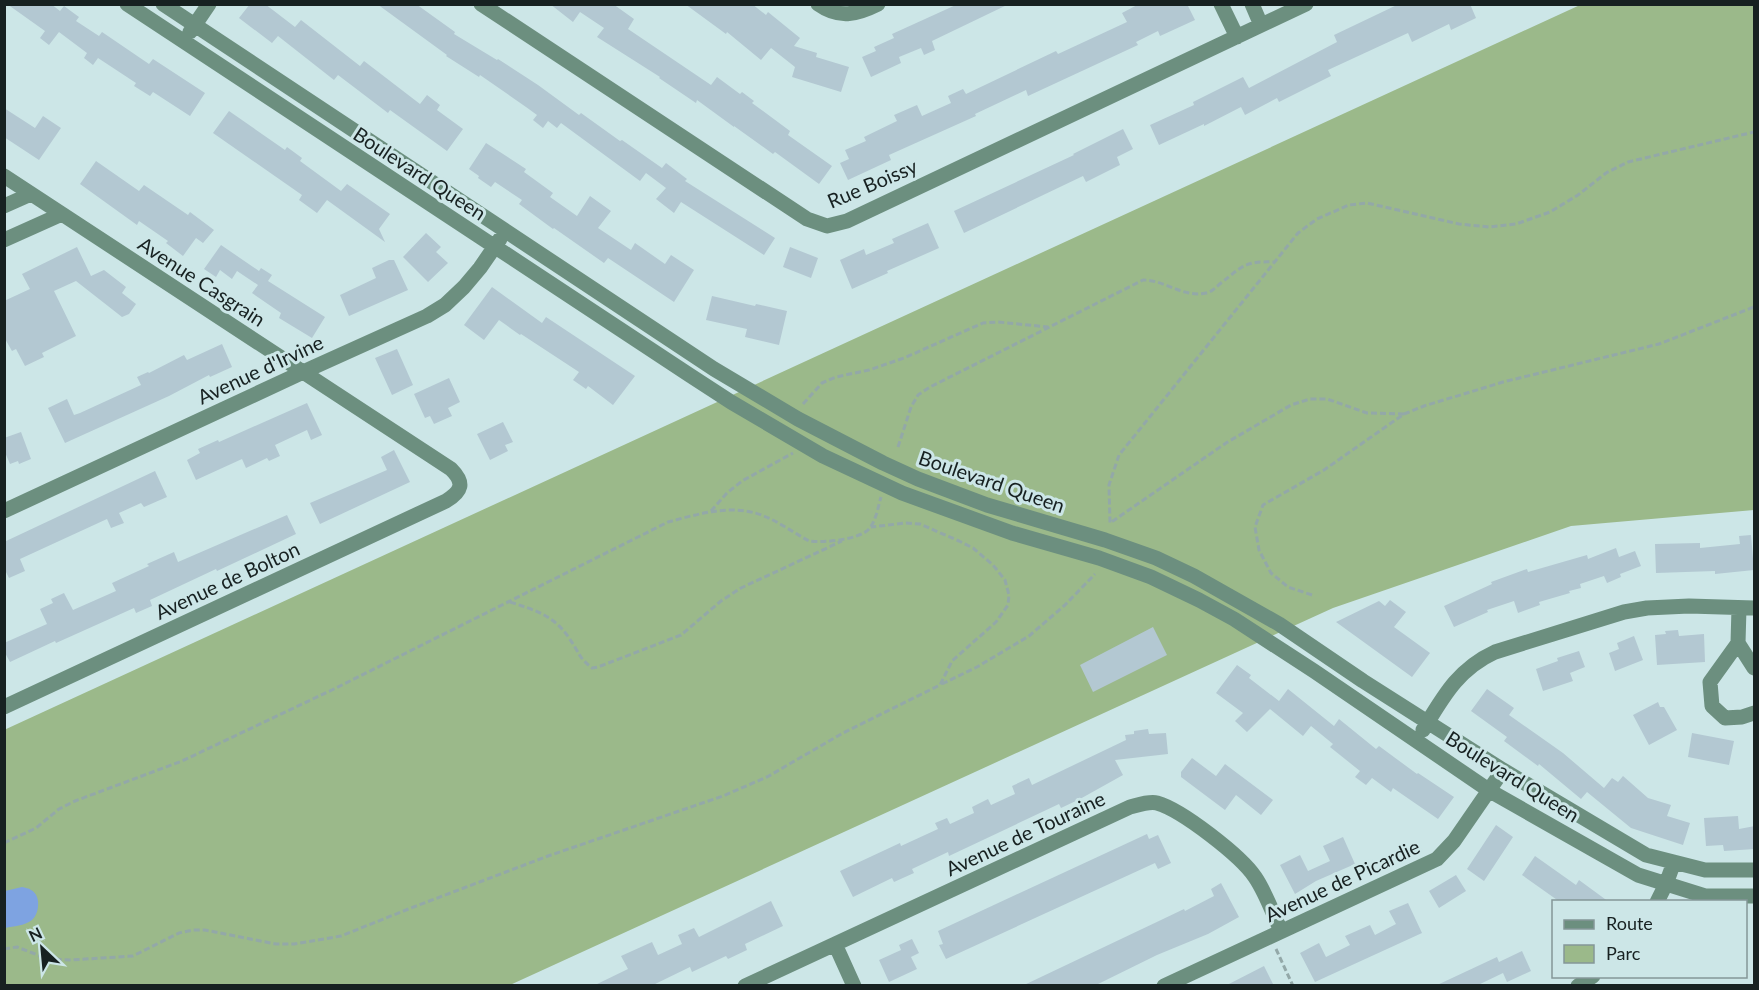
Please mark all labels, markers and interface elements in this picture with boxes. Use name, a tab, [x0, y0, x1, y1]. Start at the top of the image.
street label: Boulevard Queen	[349, 121, 491, 225]
street label: Rue Boissy	[823, 153, 921, 213]
street label: Avenue Casgrain	[134, 231, 270, 331]
street label: Avenue d'Irvine	[193, 329, 327, 409]
street label: Boulevard Queen	[916, 445, 1068, 517]
street label: Avenue de Bolton	[151, 536, 303, 624]
street label: Boulevard Queen	[1442, 725, 1584, 827]
street label: Avenue de Touraine	[942, 786, 1108, 880]
street label: Avenue de Picardie	[1261, 834, 1423, 926]
legend	[1552, 900, 1747, 978]
text: Route	[1606, 912, 1653, 934]
north arrow	[12, 918, 72, 978]
text: N	[26, 923, 45, 945]
text: Parc	[1606, 942, 1641, 964]

